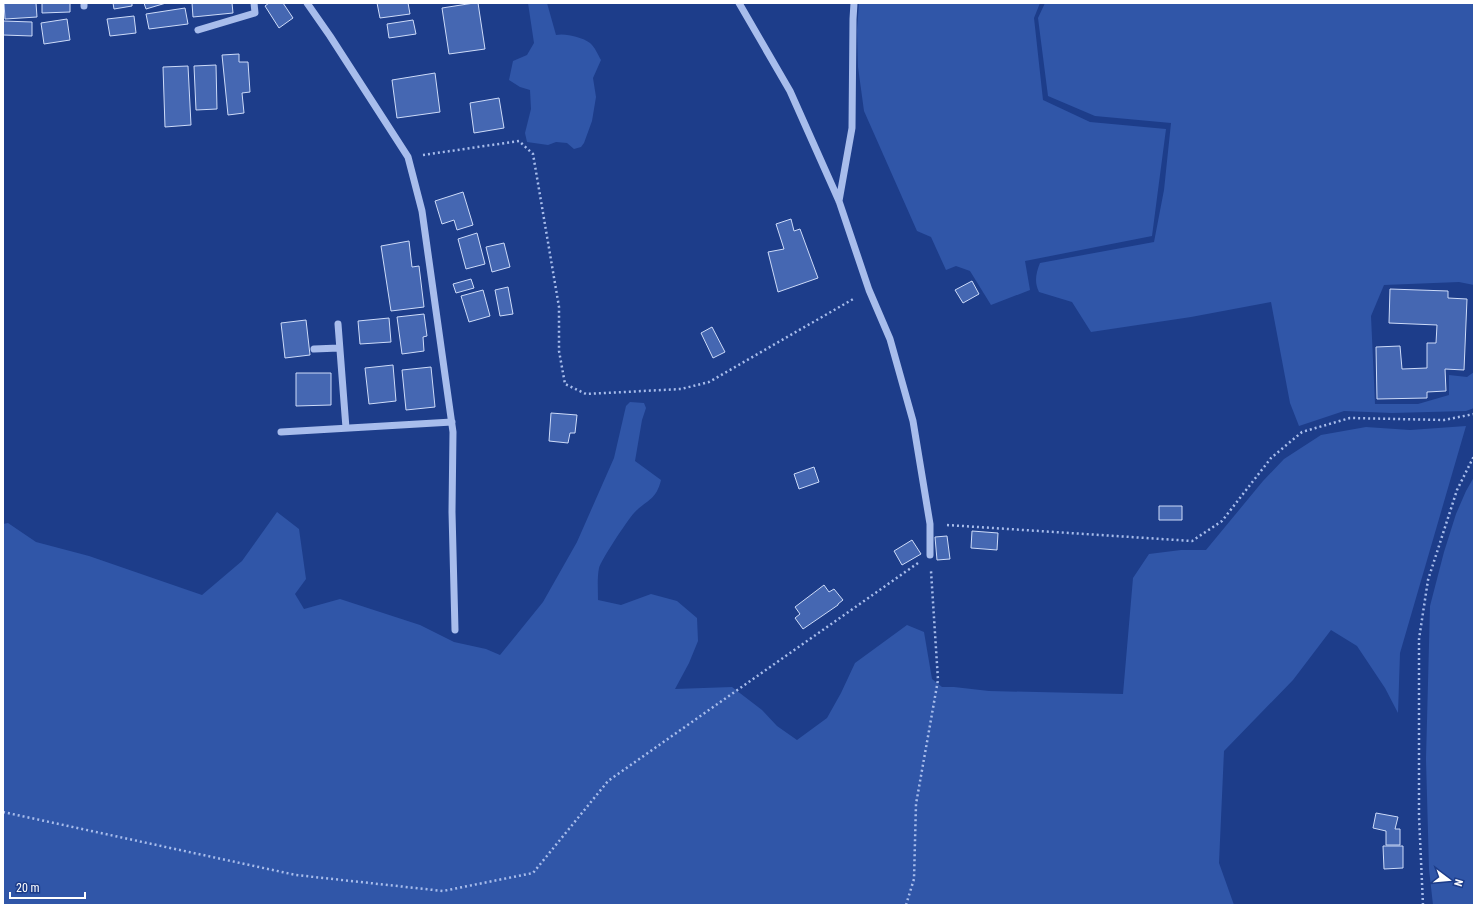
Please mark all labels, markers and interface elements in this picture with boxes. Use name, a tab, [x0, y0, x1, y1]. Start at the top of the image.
north arrow	[1429, 860, 1469, 900]
scale bar	[10, 874, 85, 900]
text: N	[1451, 878, 1465, 888]
text: 20 m	[16, 881, 40, 895]

